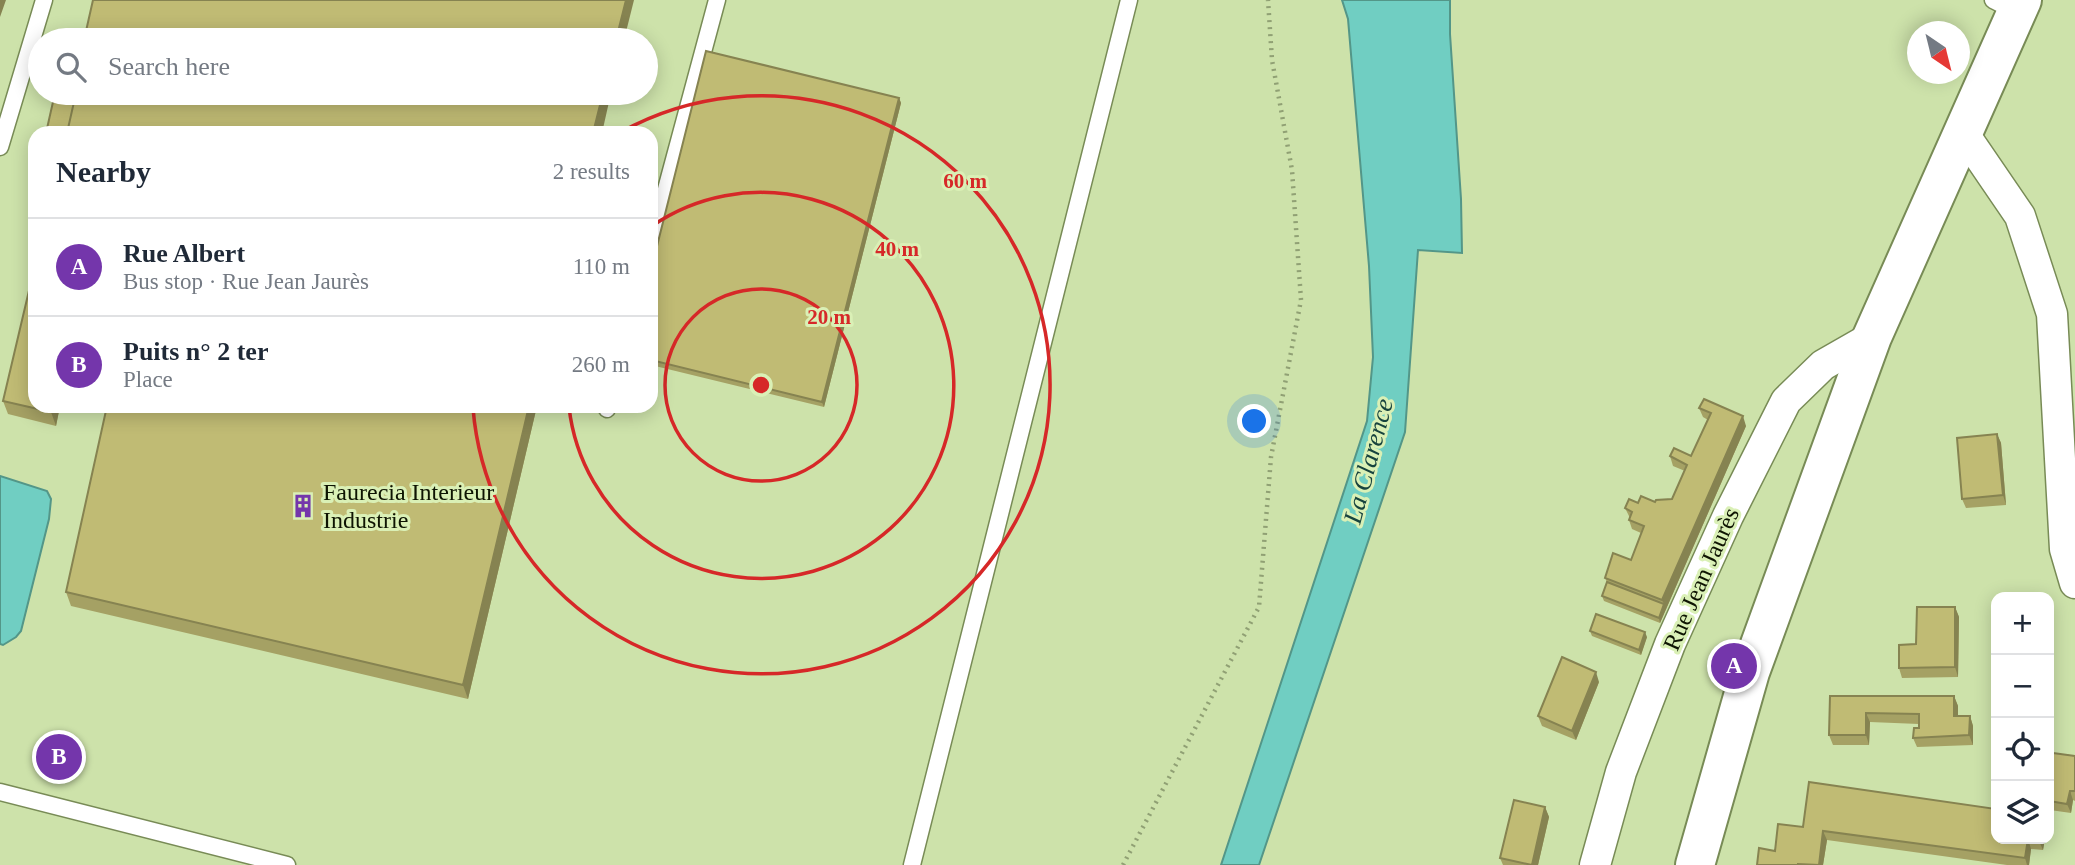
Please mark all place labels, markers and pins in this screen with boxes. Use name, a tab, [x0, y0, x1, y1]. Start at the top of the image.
centre of rings	[749, 373, 773, 397]
place label: Faurecia Interieur Industrie	[323, 479, 494, 533]
building icon: Faurecia Interieur Industrie	[289, 492, 317, 520]
pin: A	[1711, 640, 1757, 692]
pin: B	[36, 731, 82, 783]

